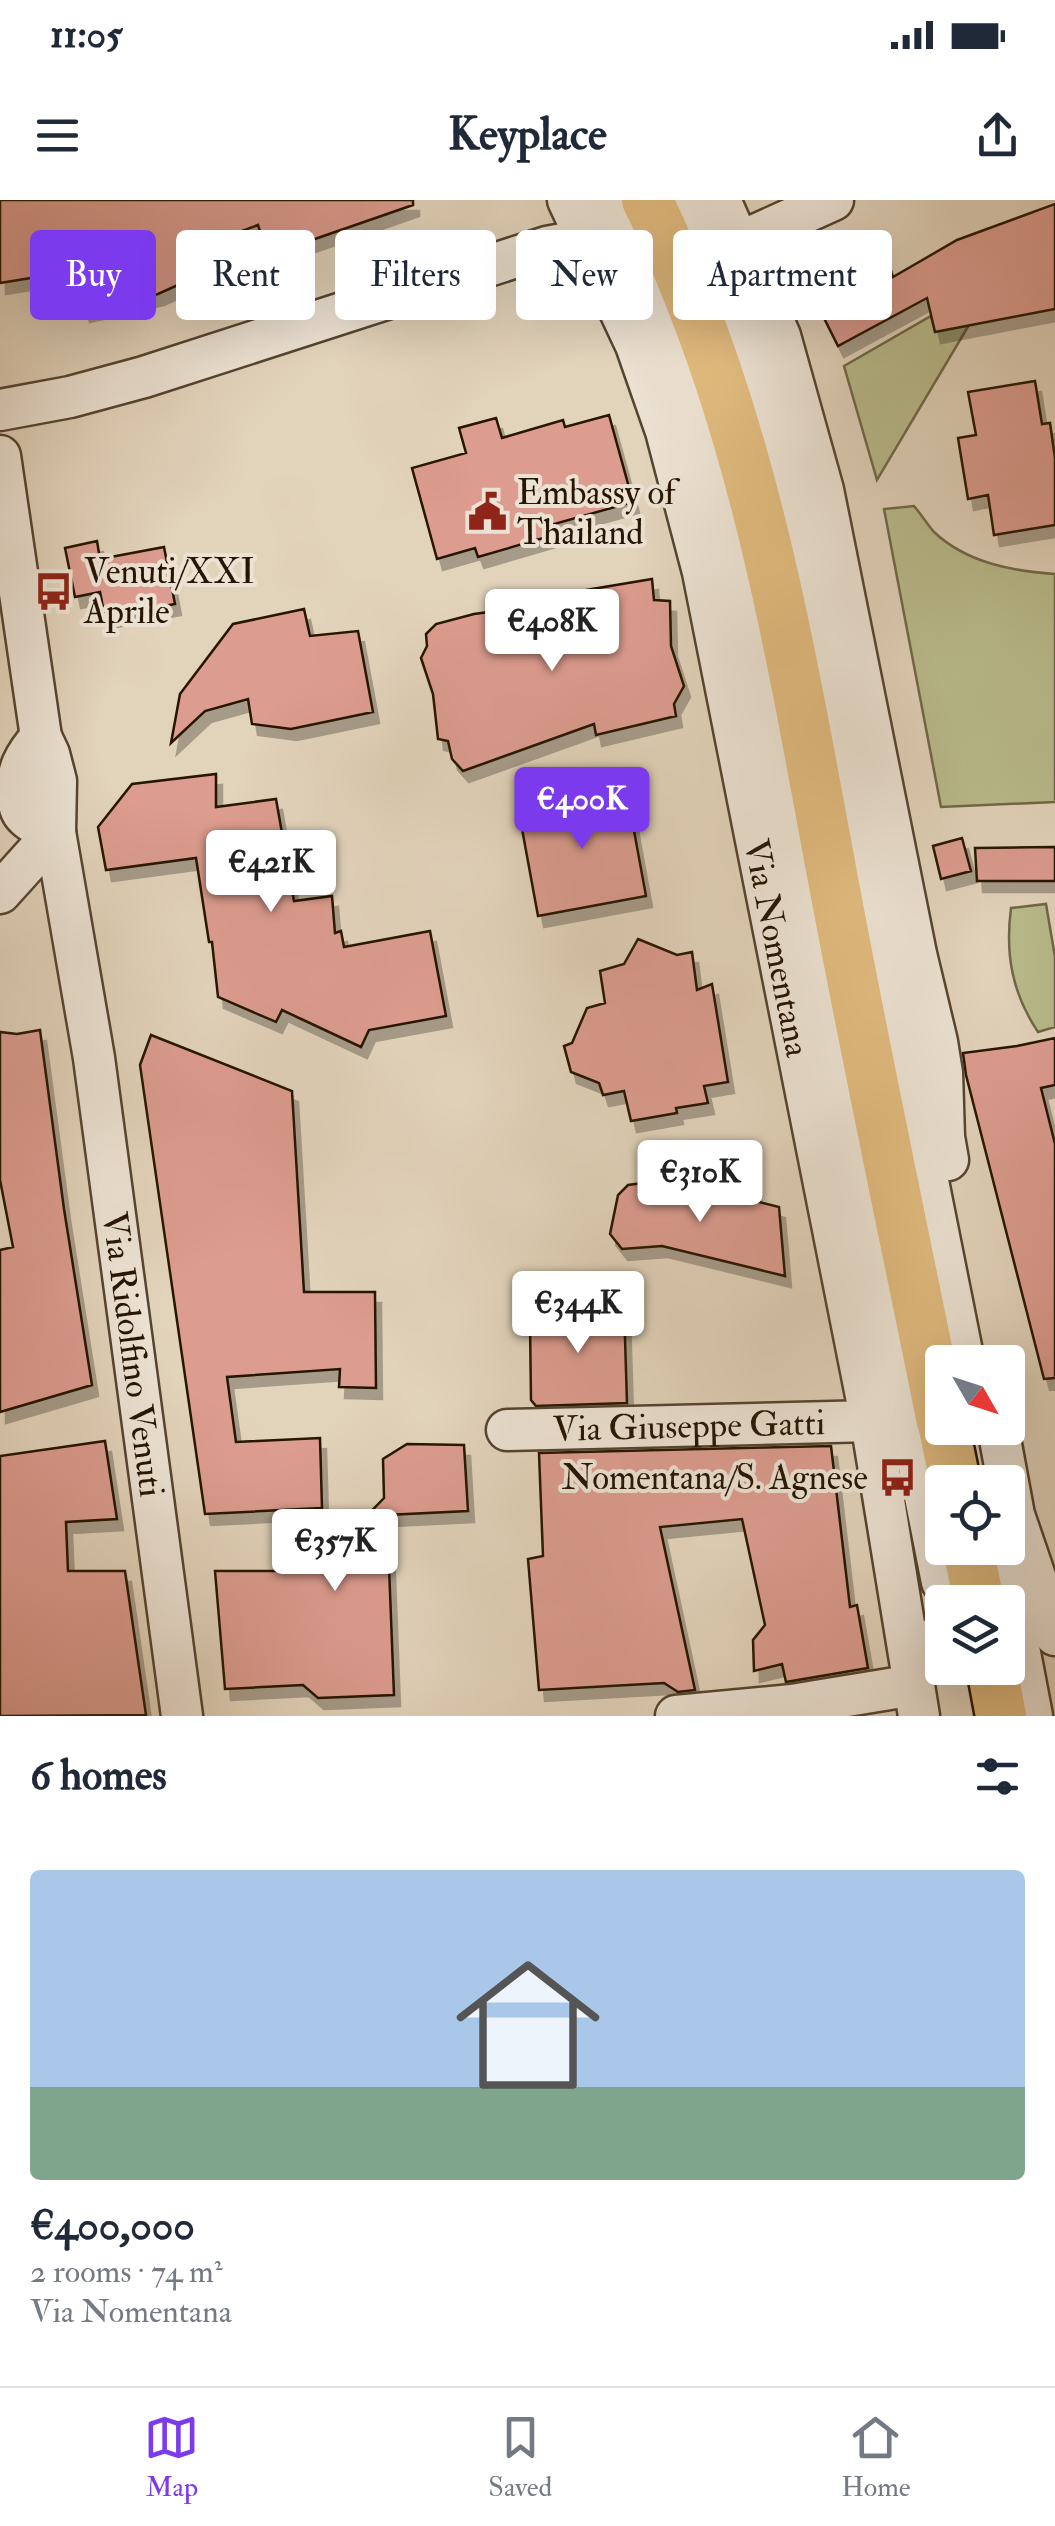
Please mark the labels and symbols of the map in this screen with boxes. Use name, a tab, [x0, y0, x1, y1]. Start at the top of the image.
place label: Embassy of Thailand	[517, 471, 680, 555]
public building icon: Embassy of Thailand	[466, 491, 508, 533]
place label: Venuti/XXI Aprile	[83, 550, 255, 634]
bus stop icon: Venuti/XXI Aprile	[33, 570, 75, 612]
pin: €408K	[482, 589, 622, 674]
pin: €400K	[512, 767, 652, 852]
pin: €421K	[201, 830, 341, 915]
street label: Via Nomentana	[733, 835, 819, 1061]
pin: €310K	[630, 1140, 770, 1225]
street label: Via Ridolfino Venuti	[92, 1209, 173, 1500]
pin: €344K	[508, 1271, 648, 1356]
north arrow	[925, 1345, 1025, 1445]
street label: Via Giuseppe Gatti	[552, 1401, 826, 1452]
place label: Nomentana/S. Agnese	[562, 1456, 868, 1500]
bus stop icon: Nomentana/S. Agnese	[877, 1456, 919, 1498]
pin: €357K	[265, 1509, 405, 1594]

